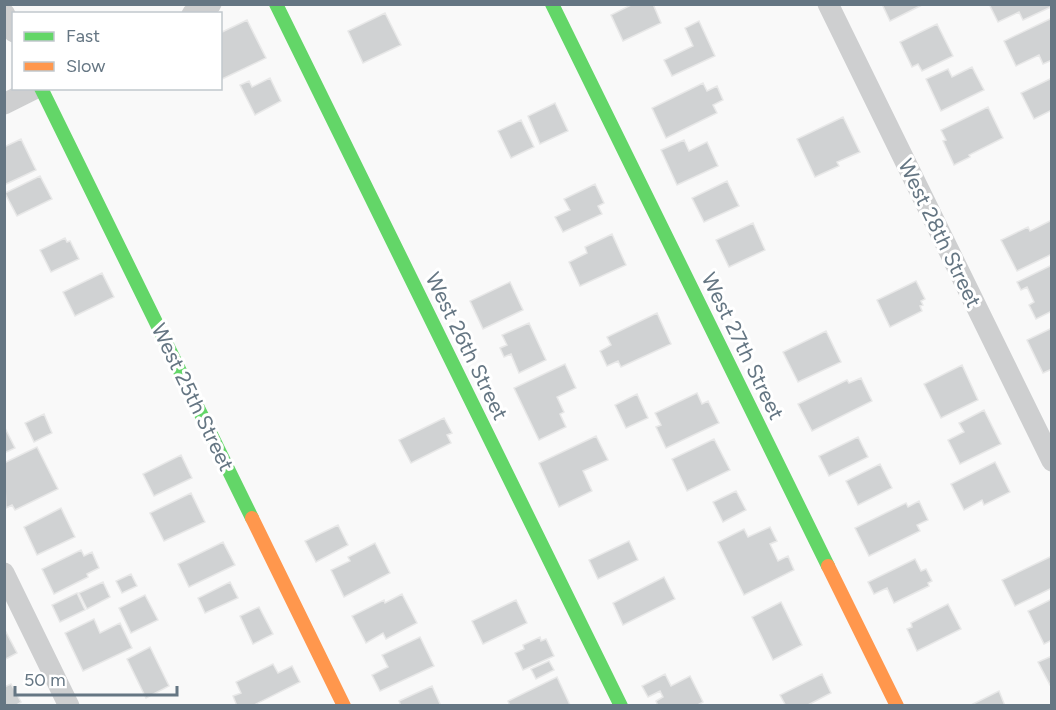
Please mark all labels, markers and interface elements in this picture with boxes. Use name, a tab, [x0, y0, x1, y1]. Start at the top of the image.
legend	[12, 12, 222, 90]
text: Fast	[66, 25, 100, 47]
text: Slow	[66, 55, 105, 77]
street label: West 28th Street	[893, 155, 987, 311]
street label: West 26th Street	[420, 268, 514, 424]
street label: West 27th Street	[697, 268, 789, 424]
street label: West 25th Street	[146, 319, 240, 475]
scale bar	[15, 659, 177, 697]
text: 50 m	[24, 669, 66, 691]

